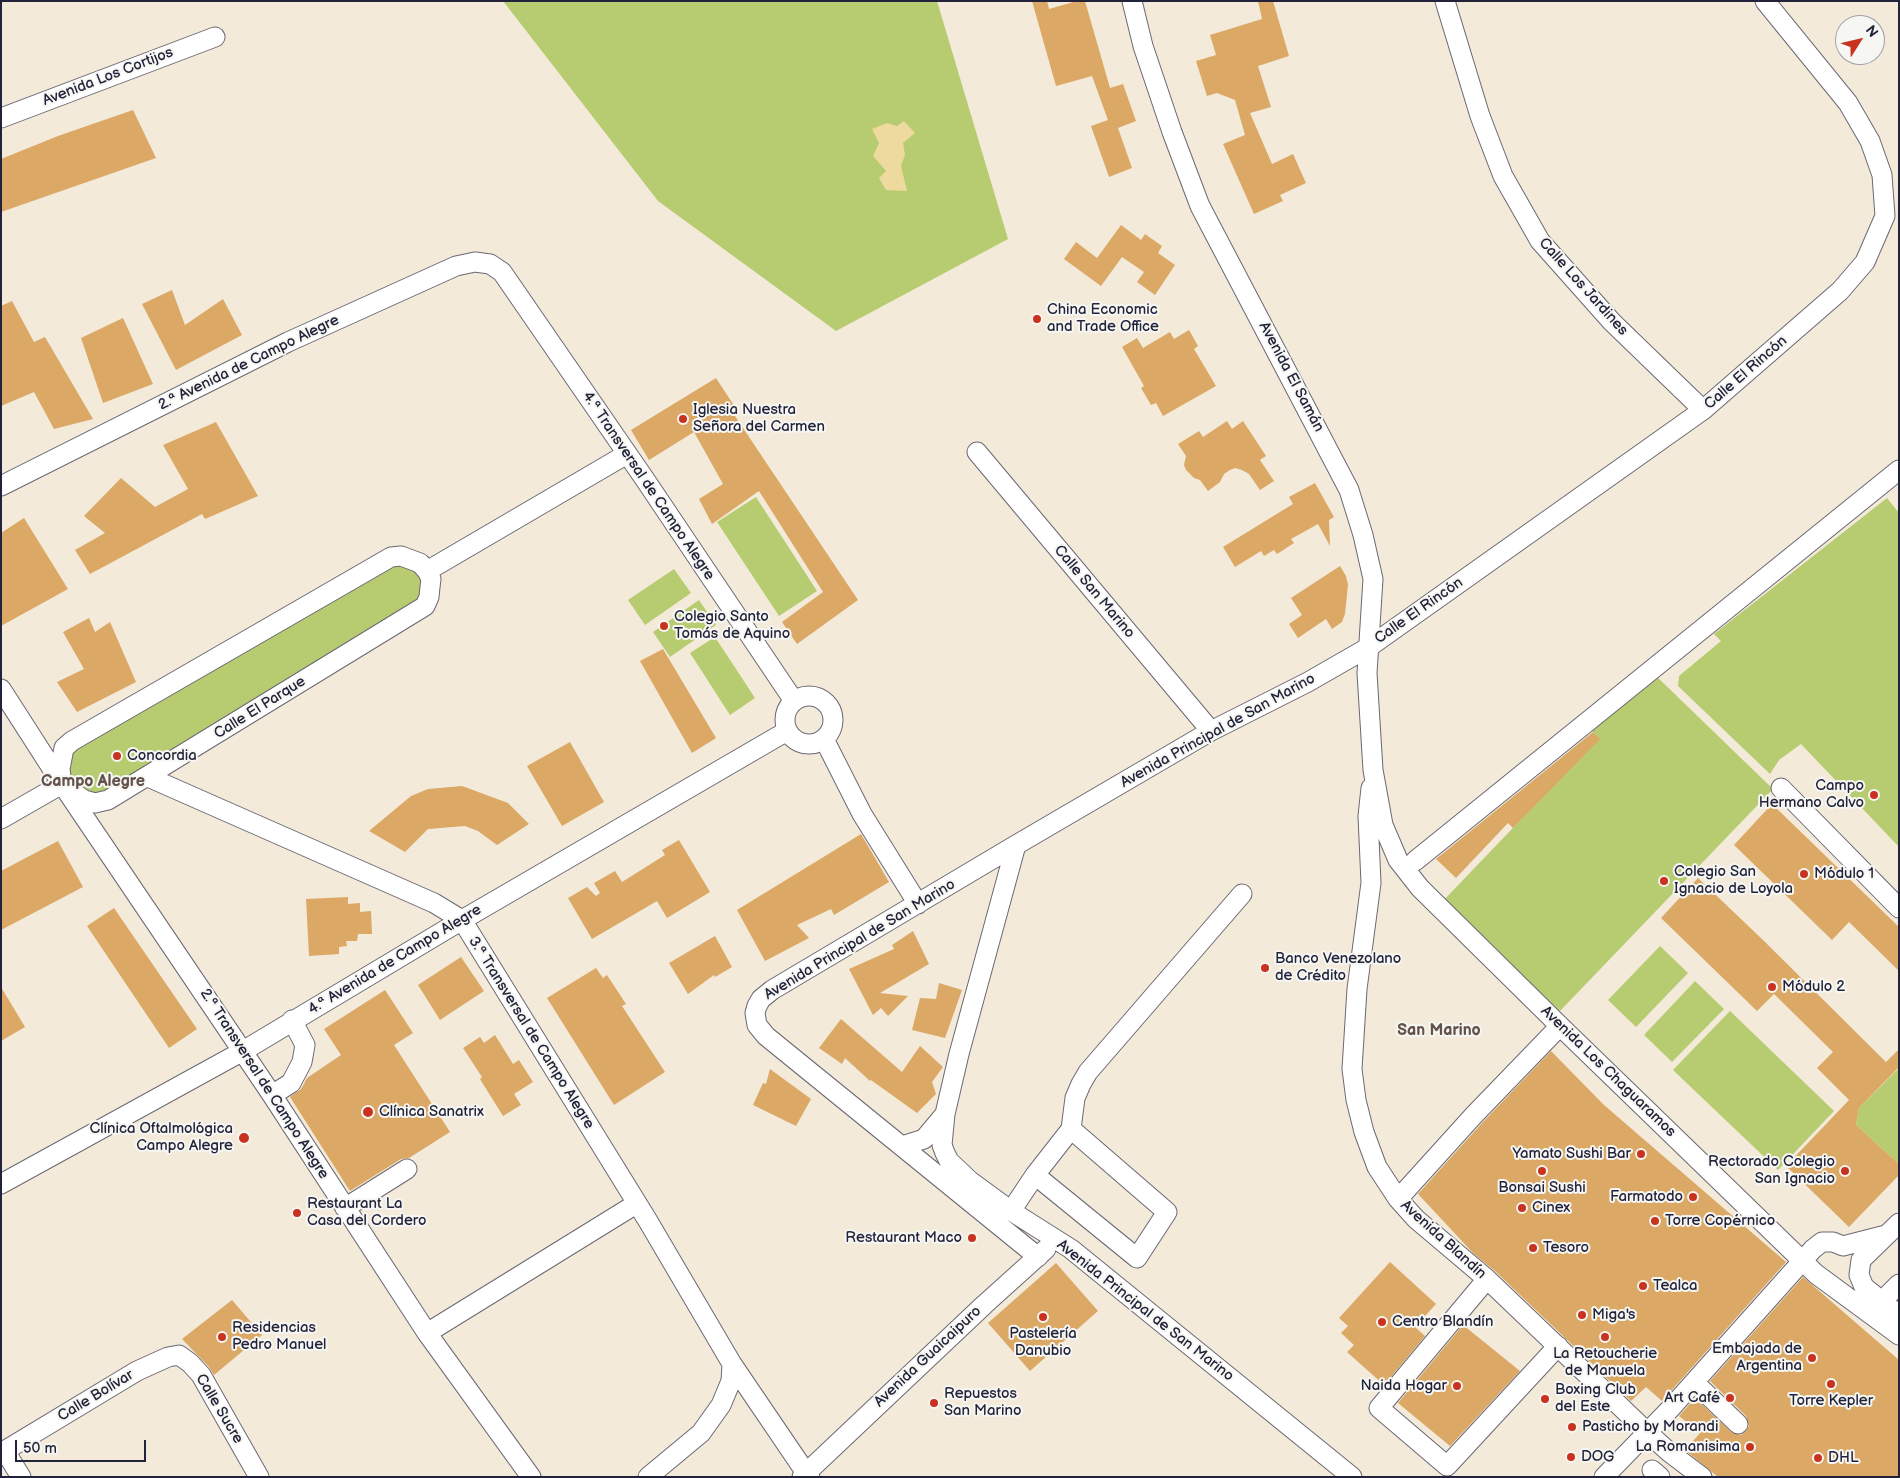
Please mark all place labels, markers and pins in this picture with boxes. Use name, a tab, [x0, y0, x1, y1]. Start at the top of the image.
place label: China Economic and Trade Office	[1047, 301, 1159, 336]
marker: China Economic and Trade Office	[1031, 313, 1043, 325]
place label: Iglesia Nuestra Señora del Carmen	[693, 401, 825, 436]
marker: Iglesia Nuestra Señora del Carmen	[677, 413, 689, 425]
place label: Colegio Santo Tomás de Aquino	[674, 608, 790, 643]
marker: Colegio Santo Tomás de Aquino	[658, 620, 670, 632]
place label: Concordia	[127, 747, 197, 765]
marker: Concordia	[111, 750, 123, 762]
place label: Campo Hermano Calvo	[1759, 777, 1864, 812]
marker: Campo Hermano Calvo	[1868, 789, 1880, 801]
place label: Colegio San Ignacio de Loyola	[1674, 863, 1793, 898]
place label: Módulo 1	[1814, 865, 1874, 883]
marker: Módulo 1	[1798, 868, 1810, 880]
marker: Colegio San Ignacio de Loyola	[1658, 875, 1670, 887]
place label: Banco Venezolano de Crédito	[1275, 950, 1401, 985]
marker: Banco Venezolano de Crédito	[1259, 962, 1271, 974]
place label: Módulo 2	[1782, 978, 1845, 996]
marker: Módulo 2	[1766, 981, 1778, 993]
place label: Clínica Sanatrix	[379, 1103, 484, 1121]
marker: Clínica Sanatrix	[361, 1105, 375, 1119]
place label: Clínica Oftalmológica Campo Alegre	[90, 1120, 233, 1155]
marker: Clínica Oftalmológica Campo Alegre	[237, 1131, 251, 1145]
place label: Yamato Sushi Bar	[1513, 1145, 1631, 1163]
marker: Yamato Sushi Bar	[1635, 1148, 1647, 1160]
place label: Rectorado Colegio San Ignacio	[1708, 1153, 1835, 1188]
marker: Bonsai Sushi	[1536, 1165, 1548, 1177]
marker: Rectorado Colegio San Ignacio	[1839, 1165, 1851, 1177]
place label: Bonsai Sushi	[1498, 1179, 1586, 1197]
place label: Farmatodo	[1610, 1188, 1683, 1206]
marker: Farmatodo	[1687, 1191, 1699, 1203]
place label: Restaurant La Casa del Cordero	[307, 1195, 426, 1230]
place label: Cinex	[1532, 1199, 1570, 1217]
marker: Cinex	[1516, 1202, 1528, 1214]
marker: Restaurant La Casa del Cordero	[291, 1207, 303, 1219]
place label: Torre Copérnico	[1665, 1212, 1775, 1230]
marker: Torre Copérnico	[1649, 1215, 1661, 1227]
place label: Restaurant Maco	[845, 1229, 962, 1247]
marker: Restaurant Maco	[966, 1232, 978, 1244]
place label: Tesoro	[1543, 1239, 1589, 1257]
marker: Tesoro	[1527, 1242, 1539, 1254]
place label: Tealca	[1653, 1277, 1698, 1295]
marker: Tealca	[1637, 1280, 1649, 1292]
place label: Miga's	[1592, 1306, 1635, 1324]
marker: Miga's	[1576, 1309, 1588, 1321]
marker: Pastelería Danubio	[1037, 1311, 1049, 1323]
place label: Centro Blandín	[1392, 1313, 1493, 1331]
marker: Centro Blandín	[1376, 1316, 1388, 1328]
place label: Residencias Pedro Manuel	[232, 1319, 326, 1354]
place label: Pastelería Danubio	[1009, 1325, 1077, 1360]
marker: Residencias Pedro Manuel	[216, 1331, 228, 1343]
marker: La Retoucherie de Manuela	[1599, 1331, 1611, 1343]
place label: Embajada de Argentina	[1712, 1340, 1802, 1375]
place label: La Retoucherie de Manuela	[1553, 1345, 1657, 1380]
marker: Embajada de Argentina	[1806, 1352, 1818, 1364]
place label: Naida Hogar	[1361, 1377, 1447, 1395]
marker: Torre Kepler	[1825, 1378, 1837, 1390]
marker: Naida Hogar	[1451, 1380, 1463, 1392]
place label: Boxing Club del Este	[1555, 1381, 1636, 1416]
place label: Repuestos San Marino	[944, 1385, 1021, 1420]
place label: Art Café	[1664, 1389, 1720, 1407]
marker: Art Café	[1724, 1392, 1736, 1404]
place label: Torre Kepler	[1789, 1392, 1873, 1410]
marker: Boxing Club del Este	[1539, 1393, 1551, 1405]
marker: Repuestos San Marino	[928, 1397, 940, 1409]
place label: Pasticho by Morandi	[1582, 1418, 1718, 1436]
marker: Pasticho by Morandi	[1566, 1421, 1578, 1433]
place label: La Romanisima	[1635, 1438, 1740, 1456]
marker: La Romanisima	[1744, 1441, 1756, 1453]
place label: DOG	[1581, 1448, 1614, 1466]
place label: DHL	[1828, 1449, 1859, 1467]
marker: DOG	[1565, 1451, 1577, 1463]
marker: DHL	[1812, 1452, 1824, 1464]

